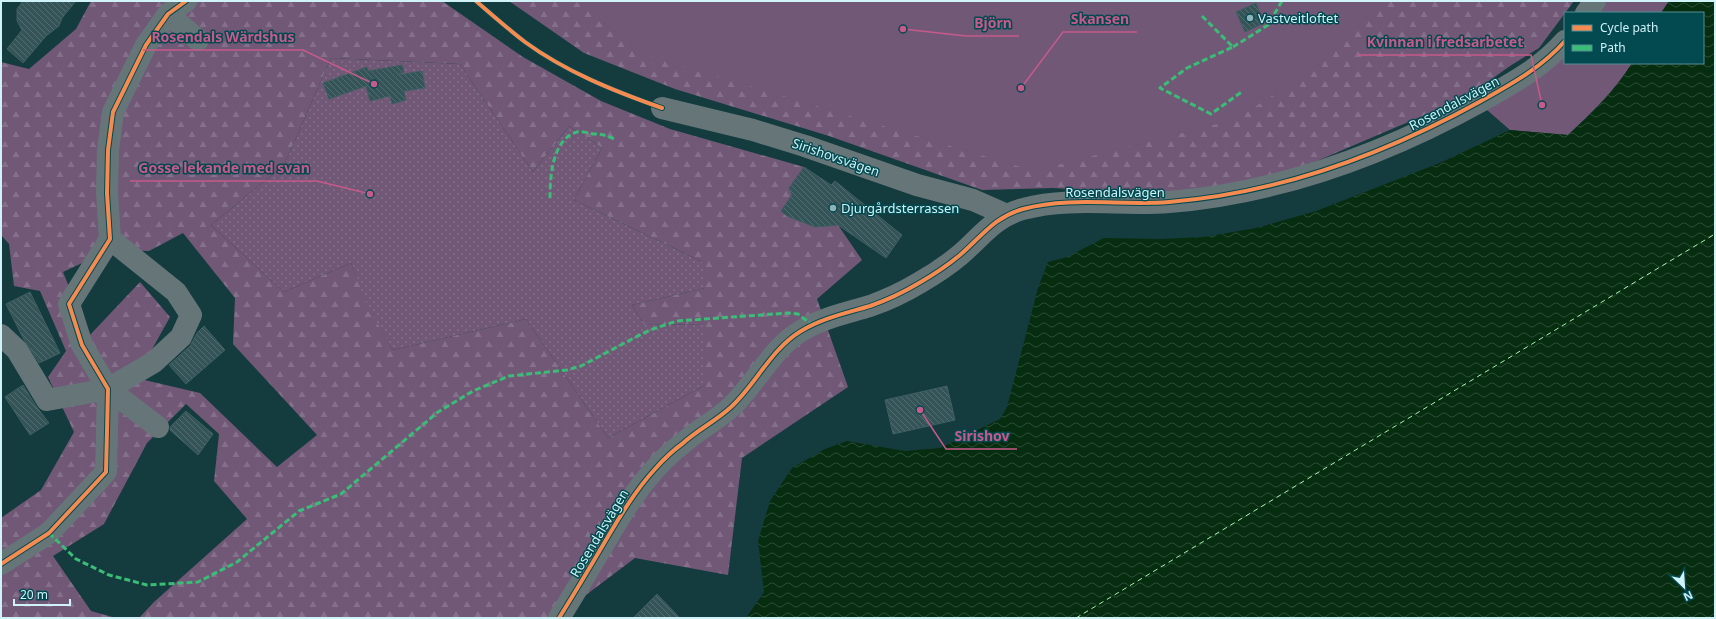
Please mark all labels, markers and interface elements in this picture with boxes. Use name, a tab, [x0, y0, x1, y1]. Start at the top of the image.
callout: Skansen	[1063, 6, 1137, 32]
text: Skansen	[1071, 9, 1129, 28]
place label: Vastveitloftet	[1258, 9, 1338, 27]
callout: Björn	[966, 10, 1019, 36]
legend	[1564, 12, 1704, 64]
text: Björn	[974, 13, 1012, 32]
marker: Vastveitloftet	[1245, 13, 1255, 23]
text: Cycle path	[1600, 19, 1658, 36]
callout: Rosendals Wärdshus	[143, 24, 303, 50]
text: Rosendals Wärdshus	[151, 27, 295, 46]
callout: Kvinnan i fredsarbetet	[1358, 29, 1531, 55]
text: Kvinnan i fredsarbetet	[1367, 32, 1523, 51]
text: Path	[1600, 39, 1626, 56]
street label: Rosendalsvägen	[1406, 72, 1502, 134]
street label: Sirishovsvägen	[790, 134, 882, 180]
callout: Gosse lekande med svan	[130, 155, 317, 181]
text: Gosse lekande med svan	[138, 158, 310, 177]
street label: Rosendalsvägen	[1065, 183, 1165, 201]
place label: Djurgårdsterrassen	[841, 199, 959, 217]
marker: Djurgårdsterrassen	[828, 203, 838, 213]
callout: Sirishov	[946, 423, 1017, 449]
text: Sirishov	[955, 426, 1009, 445]
street label: Rosendalsvägen	[566, 486, 632, 580]
north arrow	[1664, 567, 1704, 607]
scale bar	[14, 581, 70, 607]
text: 20 m	[20, 586, 48, 603]
text: N	[1681, 588, 1696, 605]

